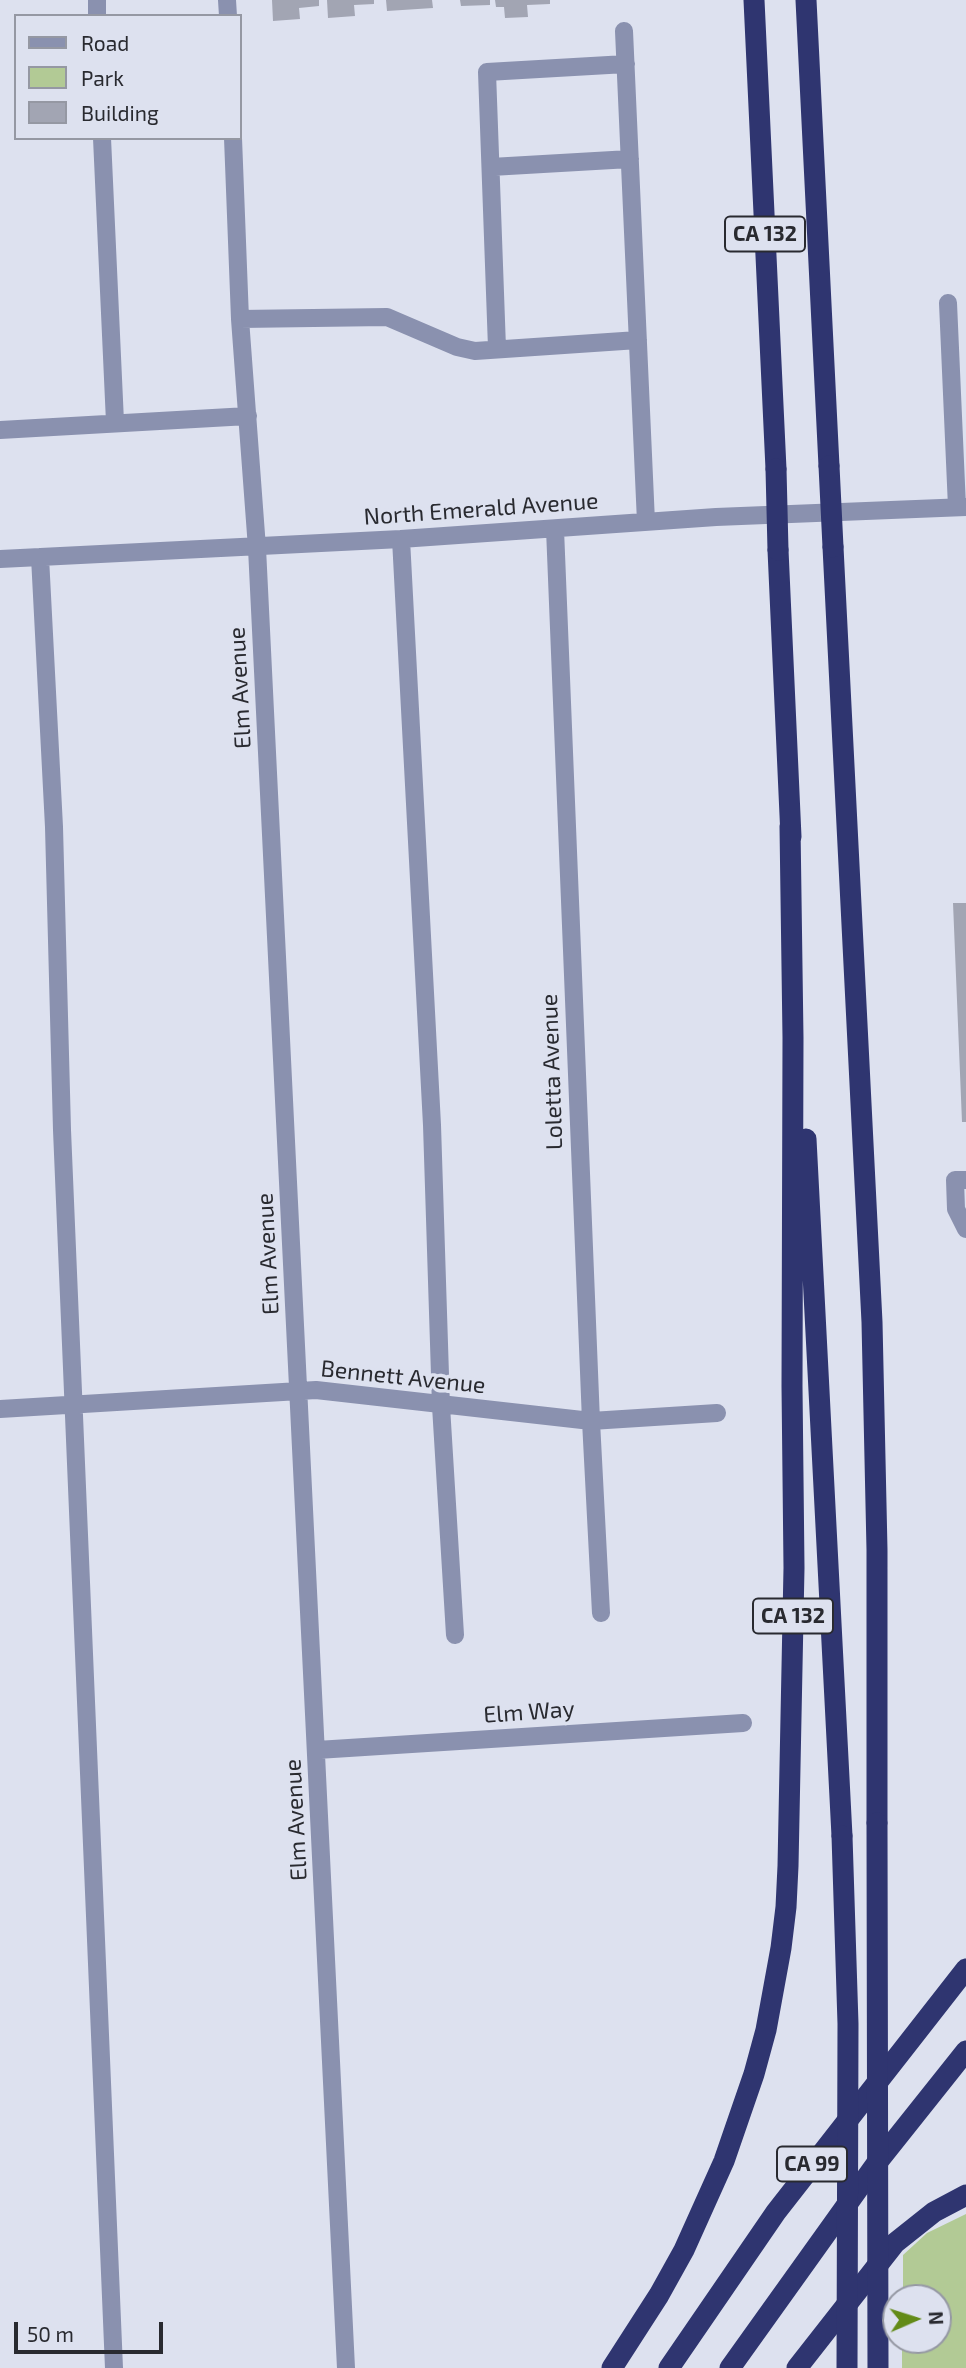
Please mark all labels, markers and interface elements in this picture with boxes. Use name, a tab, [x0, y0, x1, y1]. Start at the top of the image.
legend	[14, 14, 242, 140]
text: Road	[81, 30, 129, 55]
text: Park	[81, 65, 124, 90]
text: Building	[81, 100, 159, 125]
road number: CA 132	[725, 216, 805, 252]
street label: North Emerald Avenue	[363, 487, 599, 531]
street label: Elm Avenue	[223, 626, 257, 750]
street label: Loletta Avenue	[535, 993, 569, 1151]
street label: Elm Avenue	[251, 1192, 285, 1316]
street label: Bennett Avenue	[319, 1355, 487, 1399]
road number: CA 132	[753, 1598, 833, 1634]
street label: Elm Way	[482, 1695, 576, 1729]
street label: Elm Avenue	[279, 1758, 313, 1882]
road number: CA 99	[777, 2146, 847, 2182]
north arrow	[882, 2284, 952, 2354]
scale bar	[18, 2308, 166, 2352]
text: N	[925, 2311, 948, 2325]
text: 50 m	[27, 2321, 74, 2346]

